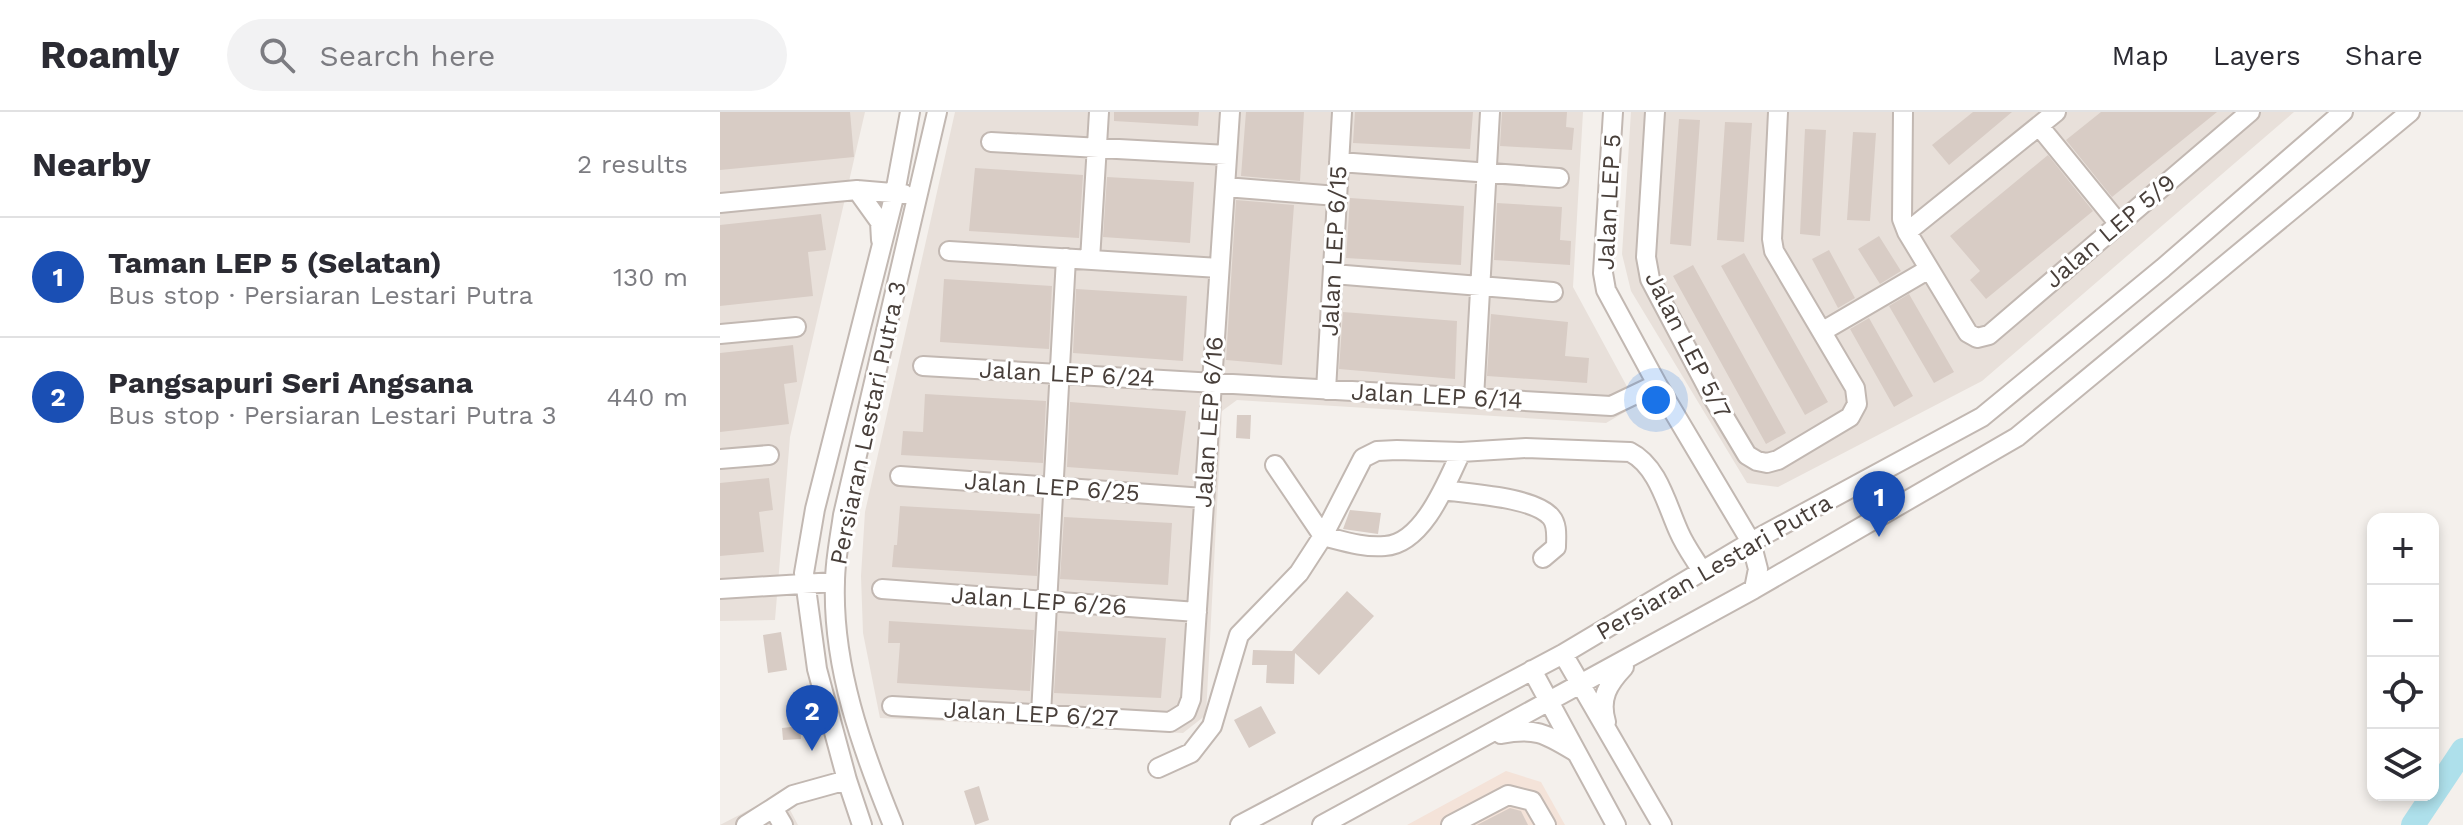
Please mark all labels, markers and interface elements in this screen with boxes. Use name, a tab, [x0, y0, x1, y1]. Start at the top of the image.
search box	[227, 19, 787, 91]
text: Roamly	[40, 33, 179, 77]
icon: search	[255, 33, 299, 77]
text: Search here	[319, 38, 495, 73]
text: Map	[2112, 39, 2169, 72]
text: Layers	[2213, 39, 2301, 72]
text: Share	[2345, 39, 2423, 72]
street label: Jalan LEP 5	[1591, 133, 1627, 271]
text: Nearby	[32, 144, 151, 184]
text: 2 results	[577, 149, 688, 179]
street label: Jalan LEP 6/15	[1316, 165, 1352, 337]
street label: Jalan LEP 5/9	[2039, 168, 2181, 294]
text: Taman LEP 5 (Selatan)	[108, 245, 442, 280]
text: 1	[52, 262, 64, 292]
text: 130 m	[613, 262, 688, 292]
street label: Jalan LEP 5/7	[1639, 267, 1737, 423]
street label: Persiaran Lestari Putra 3	[824, 279, 912, 567]
text: Bus stop · Persiaran Lestari Putra	[108, 280, 533, 310]
street label: Jalan LEP 6/16	[1189, 335, 1229, 509]
street label: Jalan LEP 6/24	[979, 355, 1155, 393]
text: Pangsapuri Seri Angsana	[108, 365, 473, 400]
street label: Jalan LEP 6/14	[1351, 378, 1523, 414]
your location	[1636, 380, 1676, 420]
text: 2	[50, 382, 66, 412]
text: 440 m	[606, 382, 688, 412]
text: Bus stop · Persiaran Lestari Putra 3	[108, 400, 557, 430]
street label: Jalan LEP 6/25	[963, 467, 1141, 507]
pin: 1	[1853, 471, 1905, 537]
street label: Persiaran Lestari Putra	[1591, 488, 1837, 646]
map controls	[2367, 513, 2439, 801]
button: +	[2367, 513, 2439, 585]
street label: Jalan LEP 6/26	[950, 581, 1128, 621]
button: −	[2367, 585, 2439, 657]
button: locate	[2367, 657, 2439, 729]
pin: 2	[786, 685, 838, 751]
street label: Jalan LEP 6/27	[943, 695, 1119, 733]
button: layers	[2367, 729, 2439, 801]

